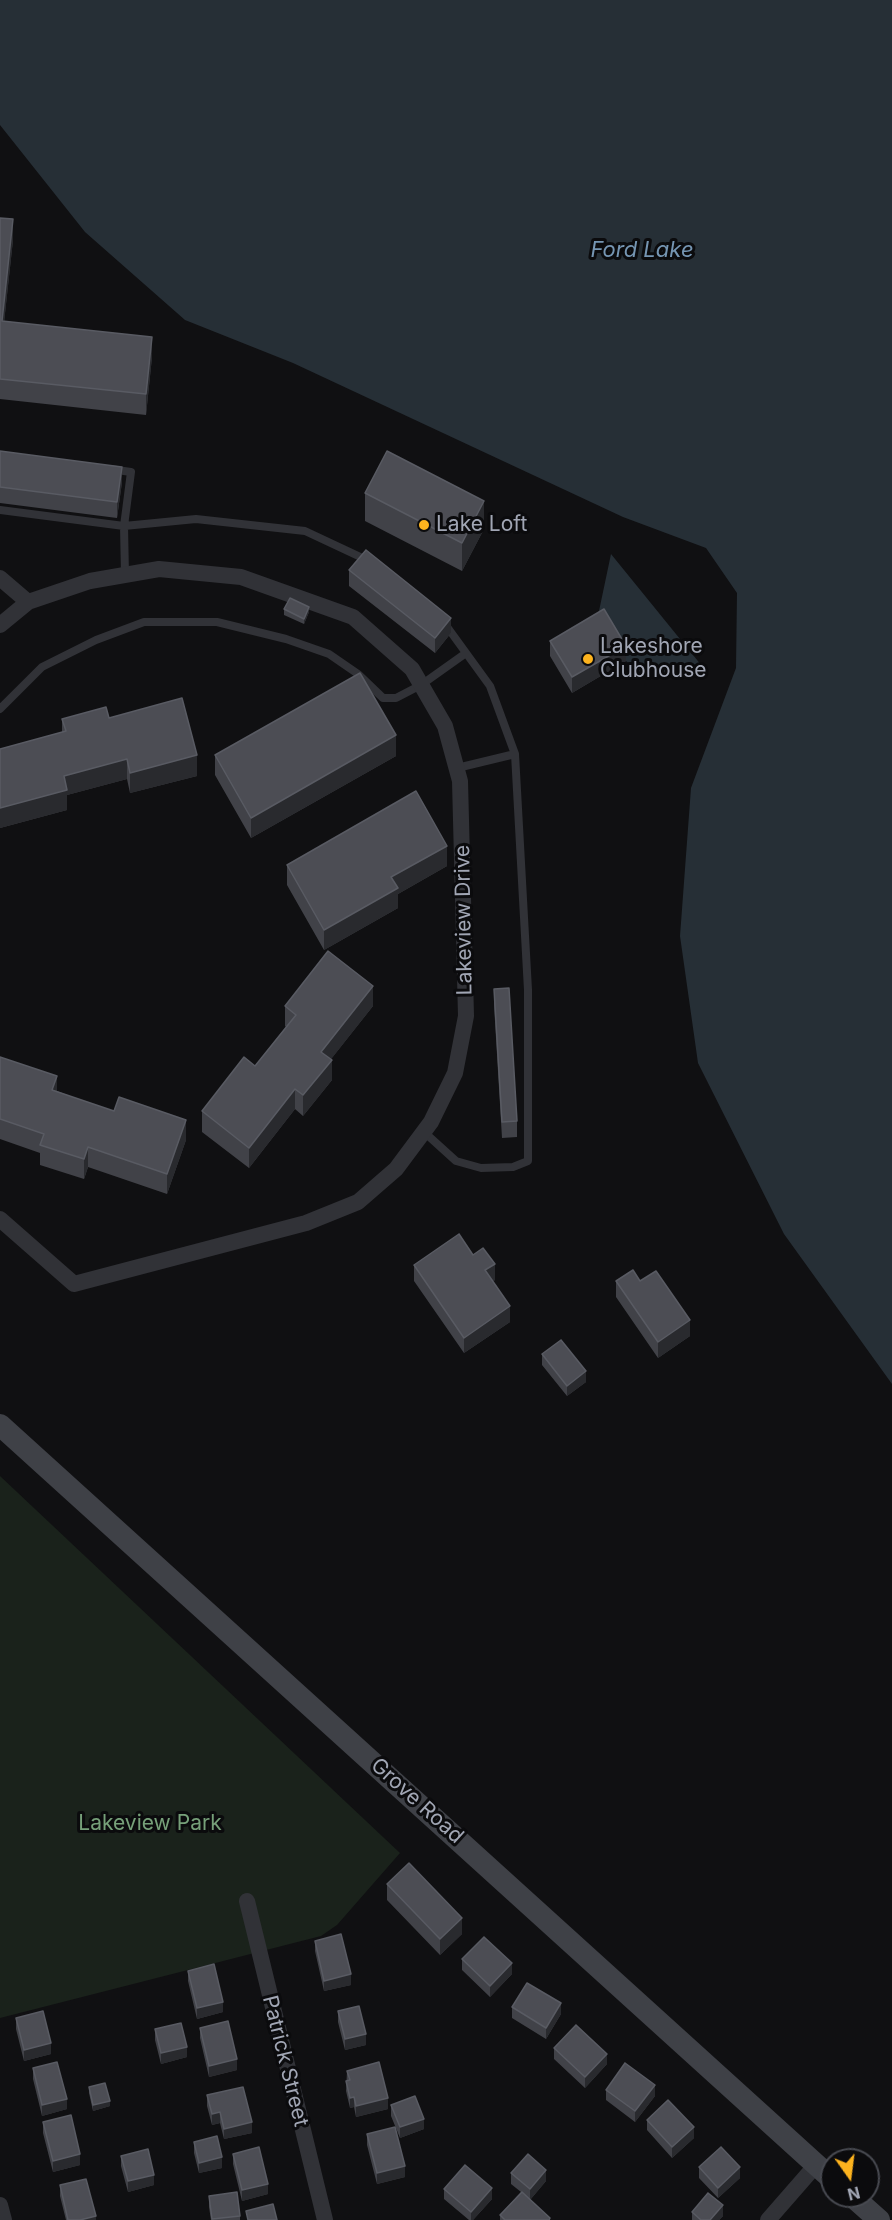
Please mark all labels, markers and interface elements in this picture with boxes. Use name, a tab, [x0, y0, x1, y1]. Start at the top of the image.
water label: Ford Lake	[590, 237, 694, 263]
place label: Lake Loft	[436, 512, 527, 538]
marker: Lake Loft	[417, 518, 431, 532]
place label: Lakeshore Clubhouse	[600, 634, 706, 684]
marker: Lakeshore Clubhouse	[581, 652, 595, 666]
street label: Lakeview Drive	[450, 845, 478, 995]
street label: Grove Road	[366, 1753, 468, 1849]
park label: Lakeview Park	[78, 1811, 222, 1837]
street label: Patrick Street	[257, 1993, 313, 2129]
north arrow	[820, 2148, 880, 2208]
text: N	[846, 2182, 862, 2205]

